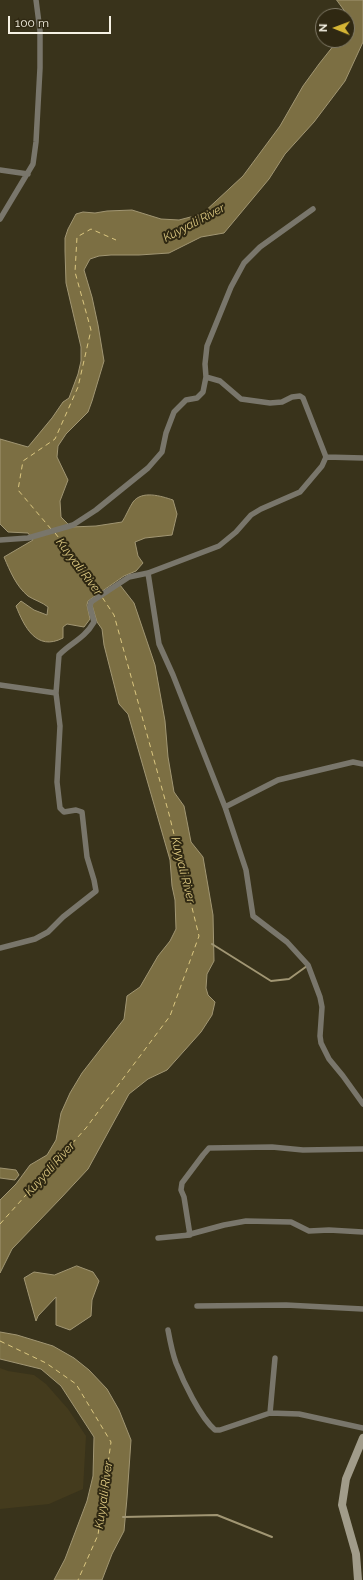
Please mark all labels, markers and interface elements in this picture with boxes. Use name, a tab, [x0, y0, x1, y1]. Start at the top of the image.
scale bar	[10, 8, 113, 34]
north arrow	[315, 8, 355, 48]
text: 100 m	[15, 16, 49, 30]
text: N	[317, 23, 330, 32]
water label: Kuyyali River	[161, 201, 227, 245]
water label: Kuyyali River	[53, 536, 105, 598]
water label: Kuyyali River	[168, 835, 198, 905]
water label: Kuyyali River	[22, 1139, 78, 1199]
water label: Kuyyali River	[92, 1460, 116, 1530]

